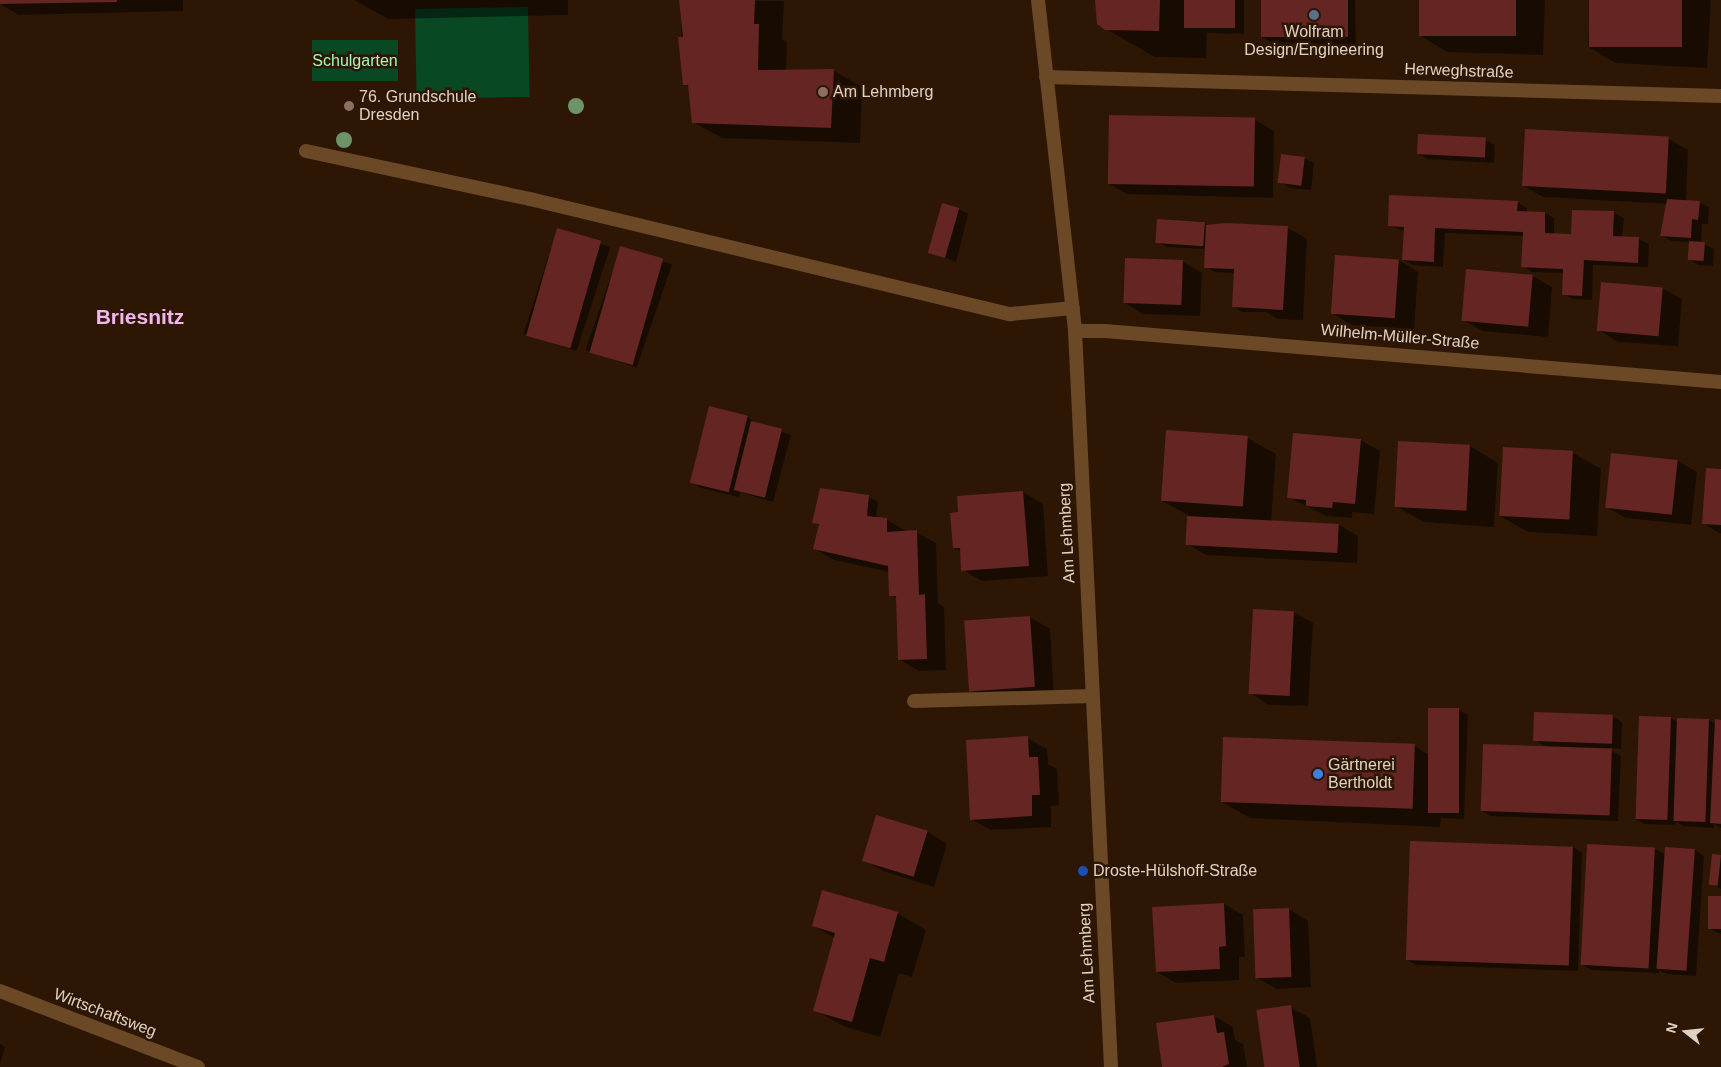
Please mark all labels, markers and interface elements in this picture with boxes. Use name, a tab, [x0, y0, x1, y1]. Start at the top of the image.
marker: Wolfram Design/Engineering	[1308, 9, 1320, 21]
place label: Wolfram Design/Engineering	[1244, 22, 1384, 60]
park label: Schulgarten	[312, 51, 398, 71]
street label: Herweghstraße	[1404, 59, 1514, 83]
place label: Am Lehmberg	[833, 82, 933, 102]
marker: Am Lehmberg	[817, 86, 829, 98]
place label: 76. Grundschule Dresden	[359, 87, 476, 125]
marker: 76. Grundschule Dresden	[343, 100, 355, 112]
district label: Briesnitz	[96, 304, 184, 330]
street label: Wilhelm-Müller-Straße	[1320, 321, 1480, 353]
street label: Am Lehmberg	[1055, 482, 1079, 584]
place label: Gärtnerei Bertholdt	[1328, 755, 1395, 793]
marker: Gärtnerei Bertholdt	[1312, 768, 1324, 780]
place label: Droste-Hülshoff-Straße	[1093, 861, 1257, 881]
marker: Droste-Hülshoff-Straße	[1077, 865, 1089, 877]
street label: Am Lehmberg	[1075, 902, 1099, 1004]
street label: Wirtschaftsweg	[51, 985, 159, 1041]
north arrow	[1661, 1007, 1711, 1057]
text: N	[1662, 1021, 1681, 1035]

